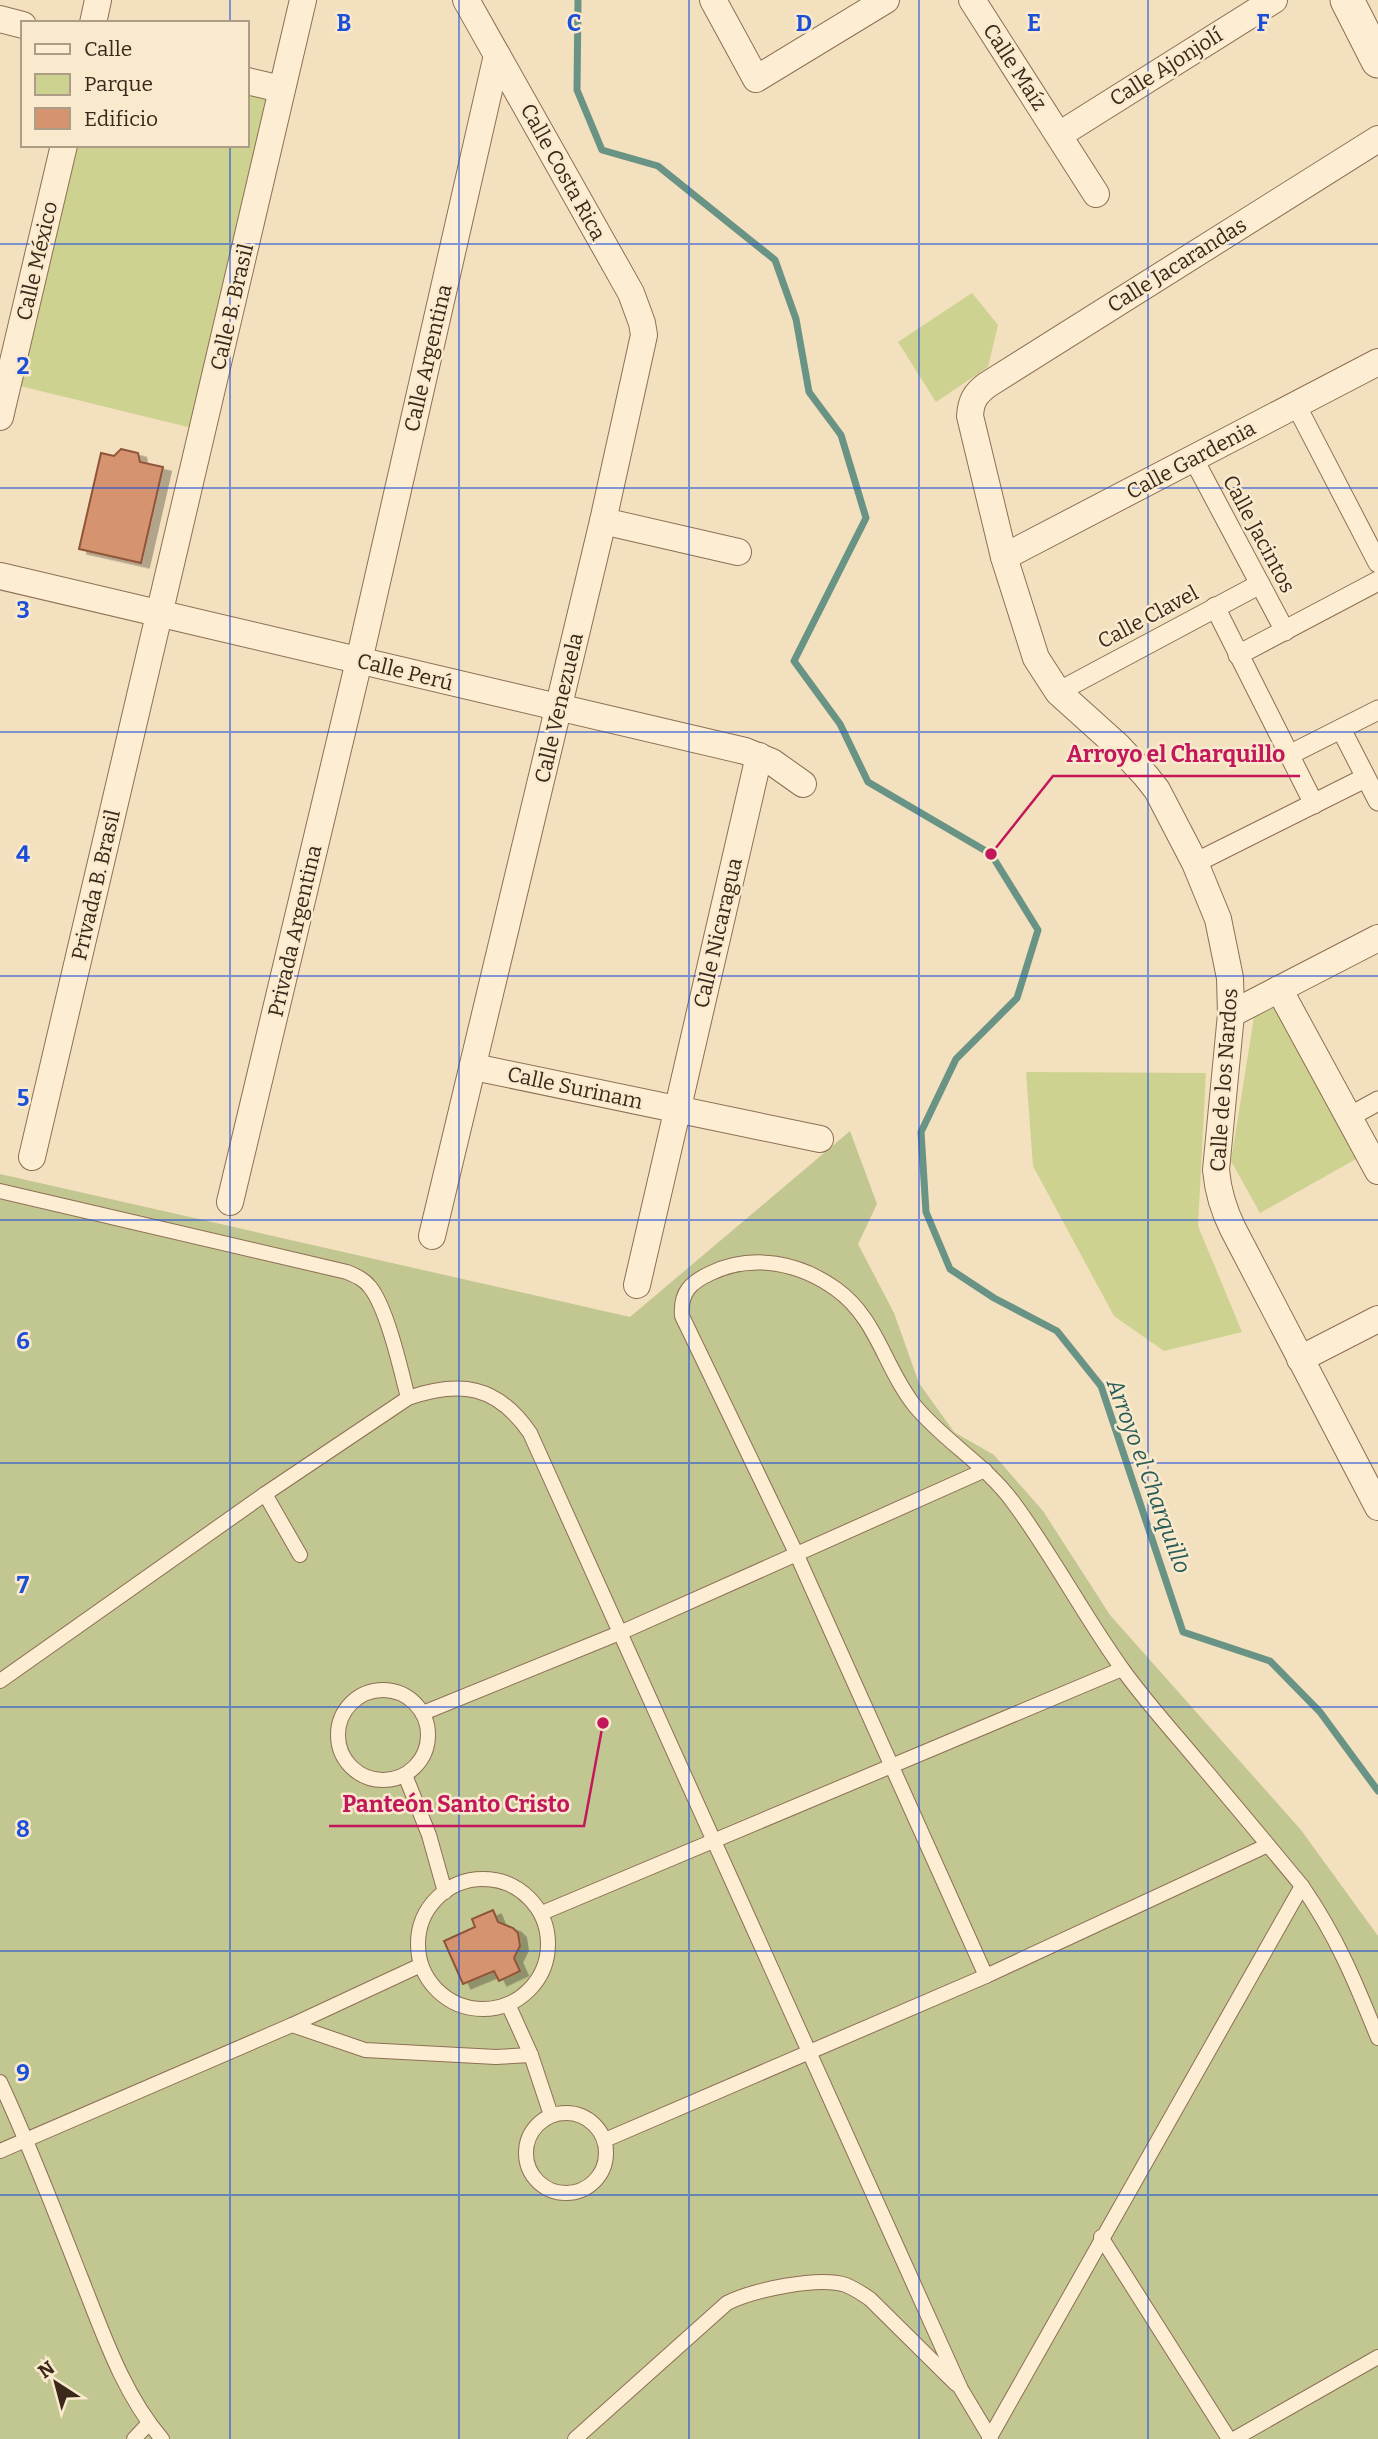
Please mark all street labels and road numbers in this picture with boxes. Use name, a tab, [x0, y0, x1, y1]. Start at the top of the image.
street label: Calle Maíz	[977, 19, 1053, 115]
street label: Calle Ajonjolí	[1105, 22, 1228, 112]
street label: Calle Costa Rica	[515, 99, 612, 245]
street label: Calle México	[11, 199, 63, 323]
street label: Calle Jacarandas	[1103, 212, 1251, 318]
street label: Calle B. Brasil	[205, 241, 259, 373]
street label: Calle Argentina	[398, 281, 458, 434]
street label: Calle Gardenia	[1122, 415, 1260, 505]
street label: Calle Jacintos	[1217, 471, 1301, 597]
street label: Calle Clavel	[1093, 580, 1203, 654]
street label: Calle Venezuela	[529, 630, 589, 786]
street label: Calle Perú	[354, 648, 456, 696]
street label: Privada B. Brasil	[66, 807, 126, 963]
street label: Privada Argentina	[263, 842, 328, 1019]
street label: Calle Nicaragua	[688, 855, 748, 1011]
street label: Calle de los Nardos	[1205, 987, 1243, 1173]
street label: Calle Surinam	[505, 1061, 645, 1115]

